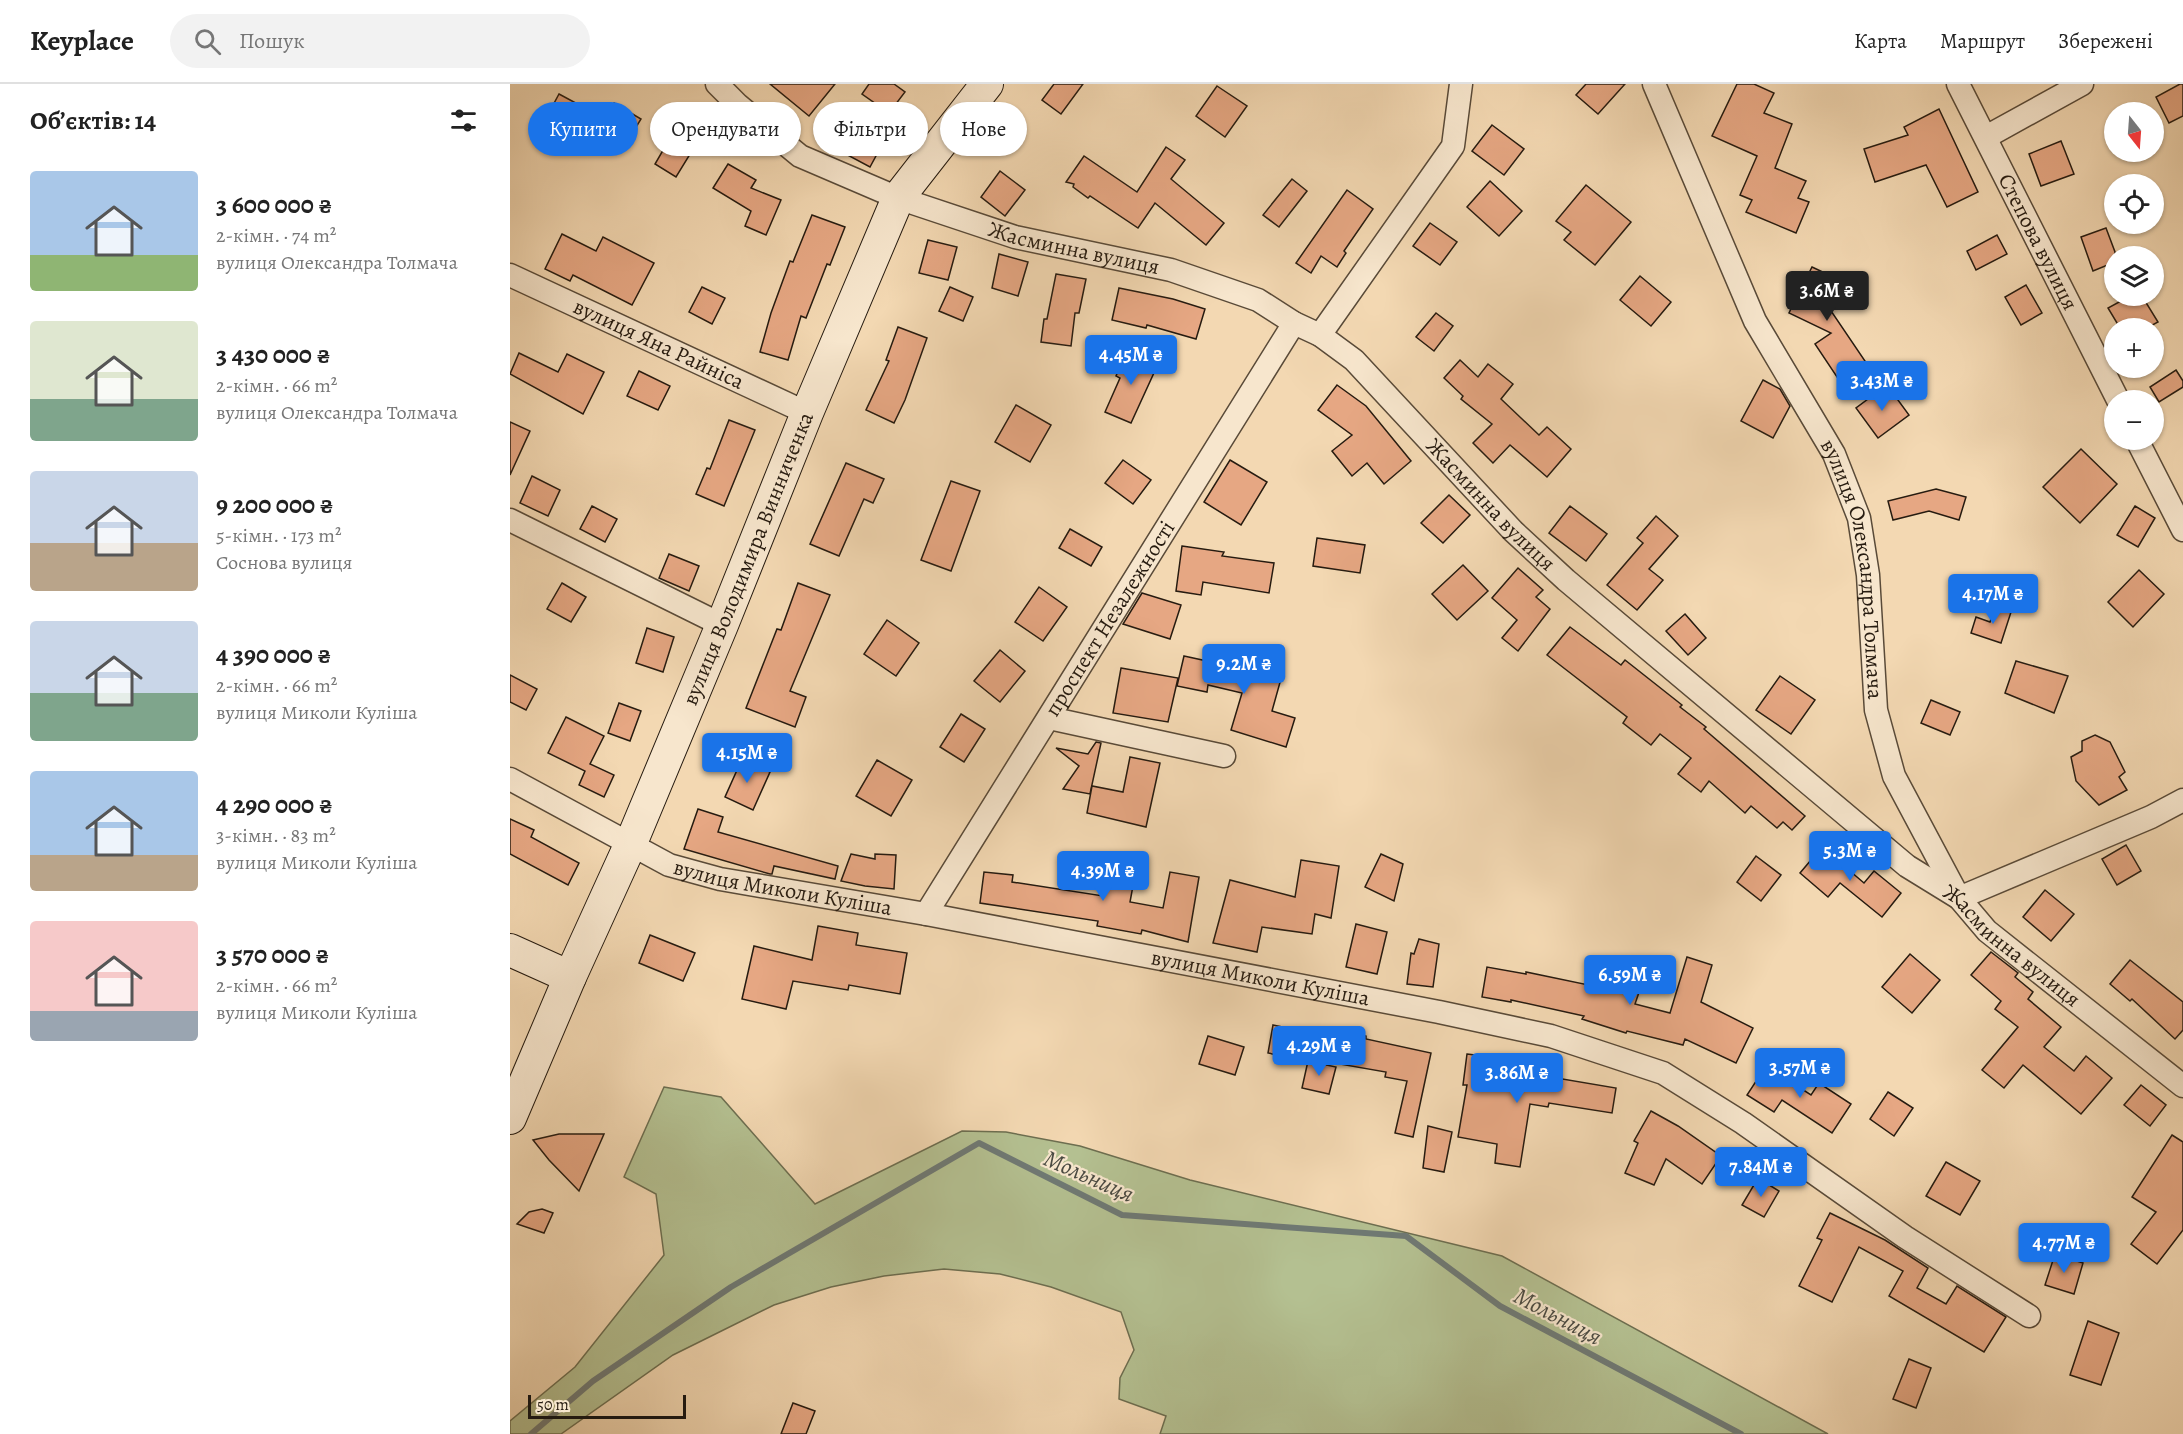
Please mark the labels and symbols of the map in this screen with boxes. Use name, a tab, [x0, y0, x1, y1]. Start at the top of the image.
north arrow	[2104, 102, 2164, 162]
street label: Степова вулиця	[1991, 169, 2085, 315]
street label: Жасминна вулиця	[984, 214, 1162, 282]
pin: 3.6M ₴	[1778, 271, 1876, 322]
street label: вулиця Яна Райніса	[568, 291, 750, 397]
pin: 4.45M ₴	[1076, 335, 1186, 386]
pin: 3.43M ₴	[1827, 361, 1937, 412]
street label: вулиця Володимира Винниченка	[675, 407, 821, 710]
street label: Жасминна вулиця	[1419, 432, 1562, 578]
street label: вулиця Олександра Толмача	[1813, 433, 1890, 701]
street label: проспект Незалежності	[1038, 515, 1182, 722]
pin: 4.17M ₴	[1938, 574, 2048, 625]
pin: 9.2M ₴	[1195, 644, 1293, 695]
pin: 4.15M ₴	[692, 733, 802, 784]
pin: 5.3M ₴	[1801, 831, 1899, 882]
pin: 4.39M ₴	[1048, 851, 1158, 902]
street label: вулиця Миколи Куліша	[670, 852, 895, 923]
street label: Жасминна вулиця	[1938, 877, 2087, 1014]
street label: вулиця Миколи Куліша	[1149, 942, 1373, 1014]
pin: 6.59M ₴	[1575, 955, 1685, 1006]
pin: 4.29M ₴	[1264, 1026, 1374, 1077]
pin: 3.57M ₴	[1745, 1048, 1855, 1099]
pin: 3.86M ₴	[1462, 1053, 1572, 1104]
water label: Мольниця	[1039, 1142, 1139, 1210]
pin: 7.84M ₴	[1706, 1147, 1816, 1198]
pin: 4.77M ₴	[2009, 1223, 2119, 1274]
water label: Мольниця	[1508, 1279, 1608, 1353]
scale bar	[528, 1392, 686, 1420]

